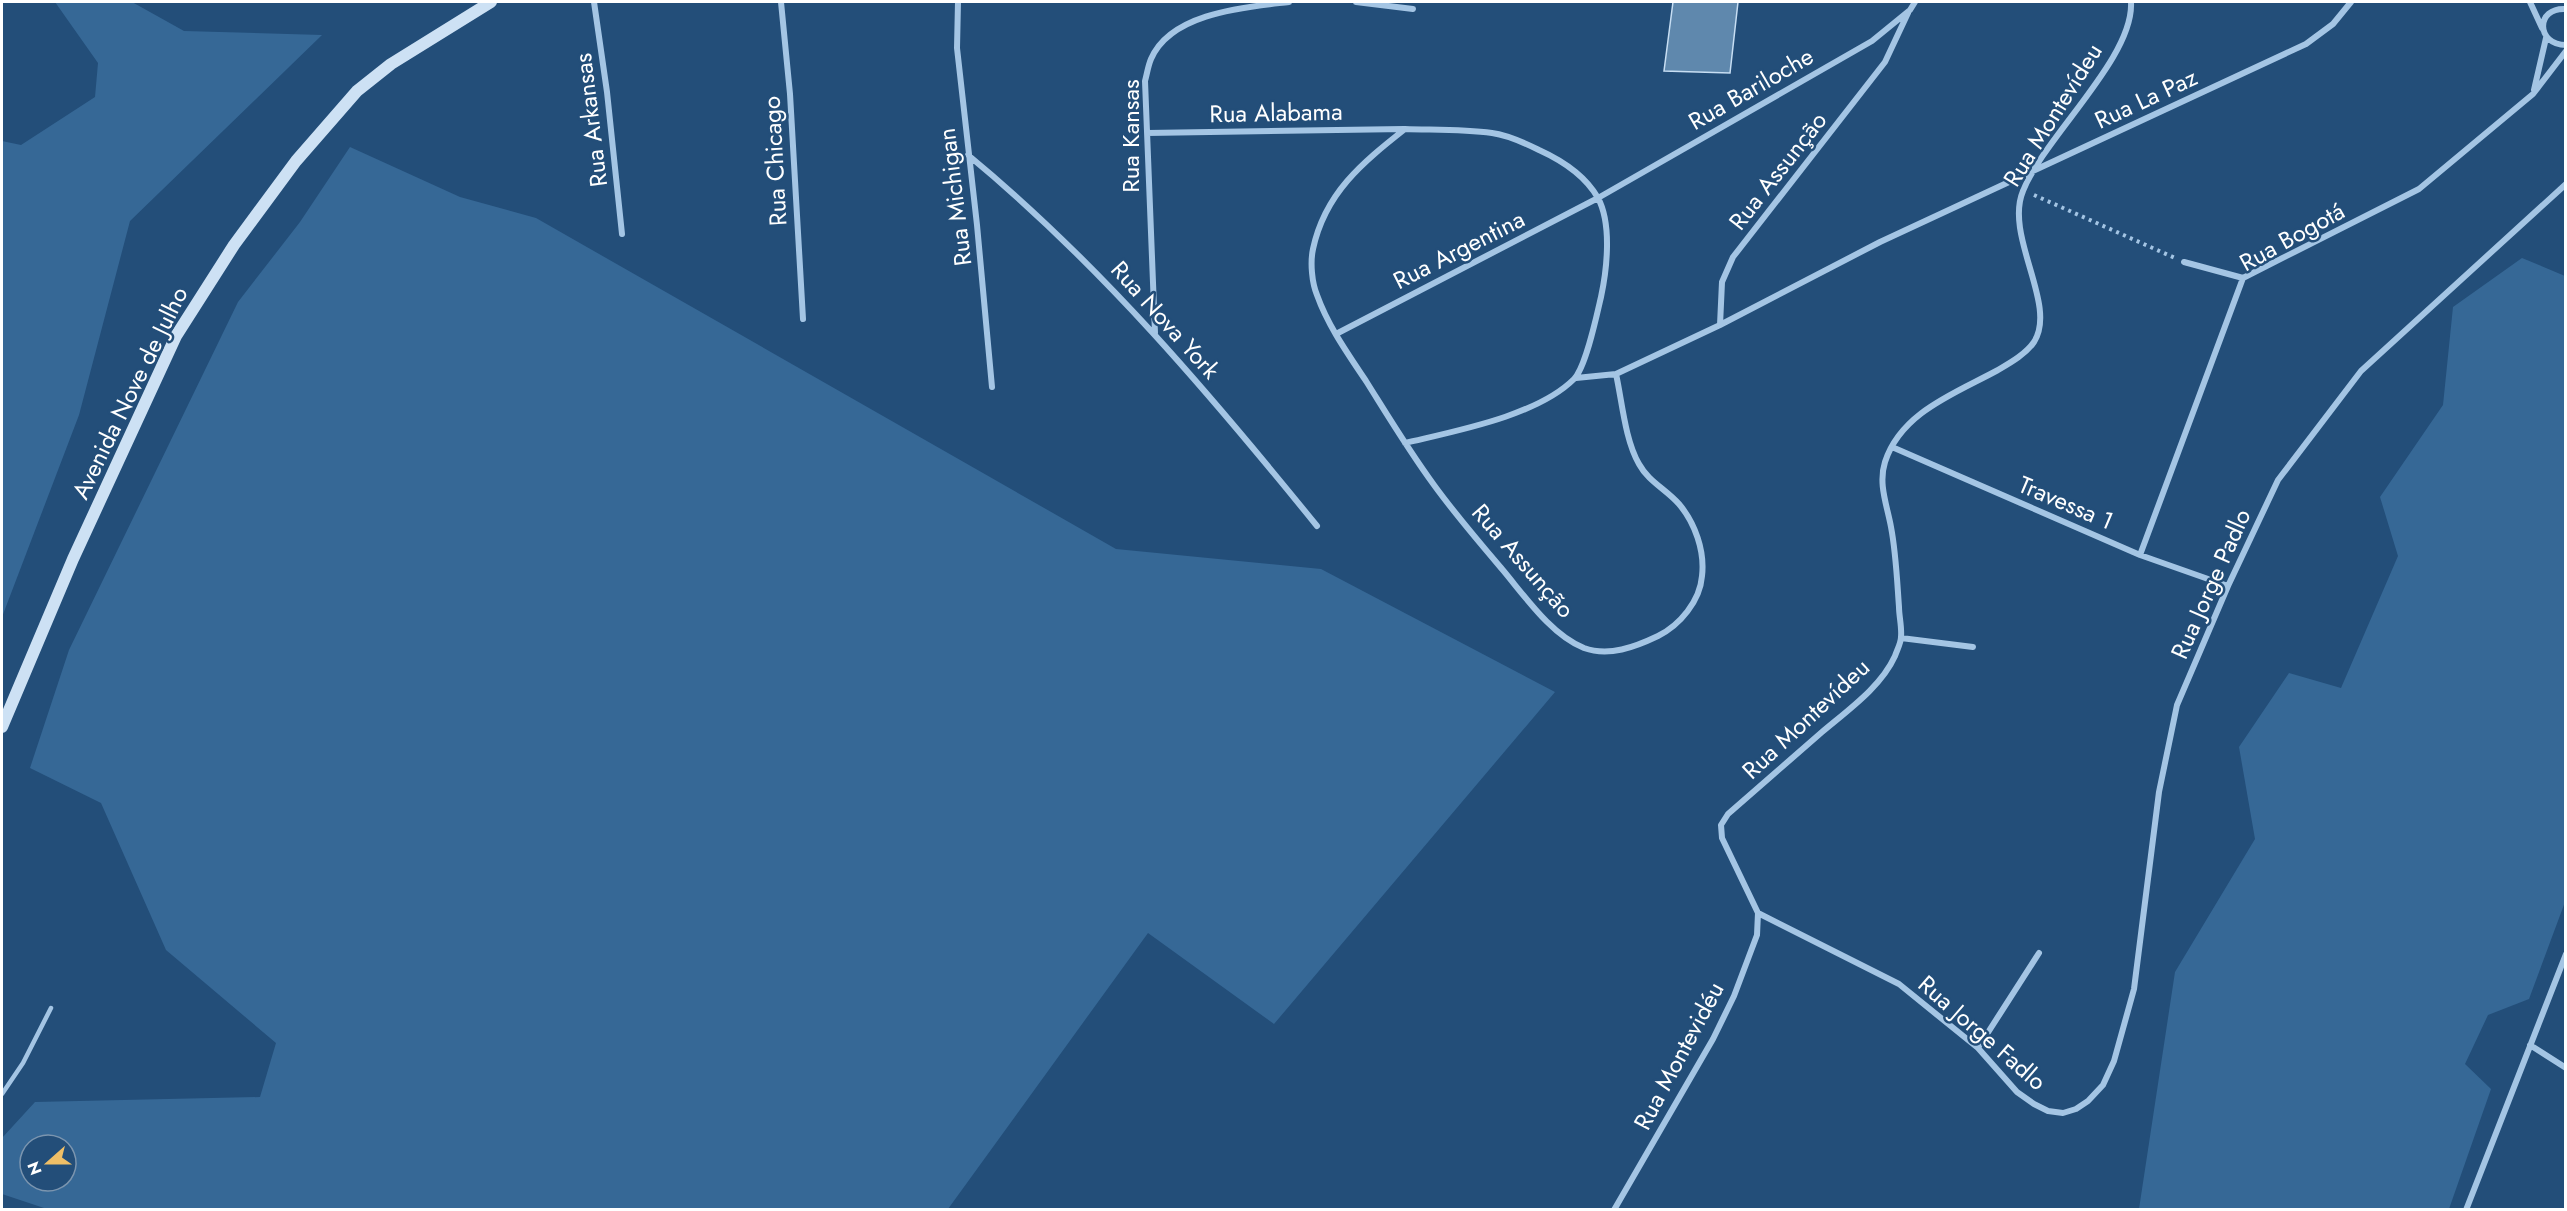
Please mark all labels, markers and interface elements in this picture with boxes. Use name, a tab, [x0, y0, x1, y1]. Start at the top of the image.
street label: Rua Montevídeu	[1995, 36, 2111, 193]
street label: Rua Bariloche	[1682, 39, 1820, 139]
street label: Rua Arkansas	[565, 51, 616, 189]
street label: Rua La Paz	[2089, 60, 2203, 138]
street label: Rua Kansas	[1113, 79, 1148, 193]
street label: Rua Alabama	[1209, 94, 1343, 131]
street label: Rua Chicago	[754, 95, 795, 227]
street label: Rua Assunção	[1720, 104, 1835, 237]
street label: Rua Michigan	[929, 126, 980, 268]
street label: Rua Bogotá	[2233, 193, 2351, 280]
street label: Rua Argentina	[1387, 201, 1531, 298]
street label: Rua Nova York	[1103, 253, 1228, 387]
street label: Avenida Nove de Julho	[63, 281, 196, 505]
street label: Travessa 1	[2013, 467, 2119, 538]
street label: Rua Assunção	[1464, 496, 1583, 626]
street label: Rua Jorge Padlo	[2162, 503, 2259, 664]
street label: Rua Montevídeu	[1734, 650, 1877, 787]
street label: Rua Jorge Fadlo	[1911, 967, 2054, 1098]
street label: Rua Montevidéu	[1625, 976, 1732, 1136]
north arrow	[18, 1133, 78, 1193]
text: N	[21, 1158, 47, 1178]

